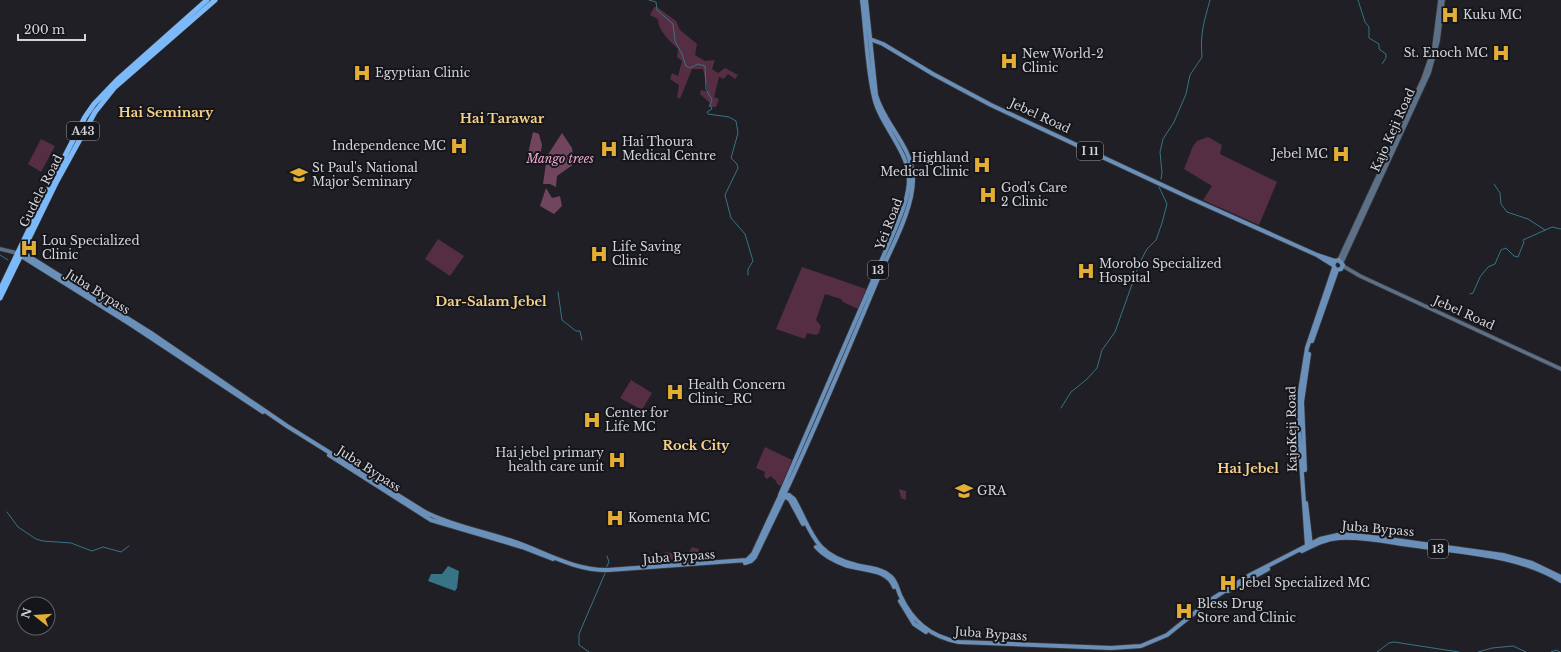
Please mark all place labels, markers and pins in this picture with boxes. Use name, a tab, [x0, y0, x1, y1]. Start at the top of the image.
hospital icon: Kuku MC	[1440, 5, 1460, 25]
place label: Kuku MC	[1463, 7, 1522, 22]
hospital icon: St. Enoch MC	[1491, 43, 1511, 63]
place label: St. Enoch MC	[1404, 45, 1488, 60]
place label: New World-2 Clinic	[1022, 46, 1104, 75]
hospital icon: New World-2 Clinic	[999, 51, 1019, 71]
hospital icon: Egyptian Clinic	[352, 63, 372, 83]
place label: Egyptian Clinic	[375, 65, 471, 80]
place label: Hai Thoura Medical Centre	[622, 134, 716, 163]
hospital icon: Independence MC	[449, 136, 469, 156]
place label: Independence MC	[332, 138, 446, 153]
hospital icon: Hai Thoura Medical Centre	[599, 139, 619, 159]
hospital icon: Jebel MC	[1331, 144, 1351, 164]
place label: Jebel MC	[1270, 146, 1328, 161]
place label: Highland Medical Clinic	[880, 150, 970, 179]
hospital icon: Highland Medical Clinic	[972, 155, 992, 175]
place label: St Paul's National Major Seminary	[312, 160, 418, 189]
school or university icon: St Paul's National Major Seminary	[289, 165, 309, 185]
place label: God's Care 2 Clinic	[1001, 180, 1068, 209]
hospital icon: God's Care 2 Clinic	[978, 185, 998, 205]
place label: Lou Specialized Clinic	[42, 233, 140, 262]
hospital icon: Lou Specialized Clinic	[19, 238, 39, 258]
place label: Life Saving Clinic	[612, 239, 682, 268]
hospital icon: Life Saving Clinic	[589, 244, 609, 264]
place label: Morobo Specialized Hospital	[1099, 256, 1222, 285]
hospital icon: Morobo Specialized Hospital	[1076, 261, 1096, 281]
place label: Health Concern Clinic_RC	[688, 377, 786, 406]
hospital icon: Health Concern Clinic_RC	[665, 382, 685, 402]
place label: Center for Life MC	[605, 405, 669, 434]
hospital icon: Center for Life MC	[582, 410, 602, 430]
place label: Hai jebel primary health care unit	[495, 445, 604, 474]
hospital icon: Hai jebel primary health care unit	[607, 450, 627, 470]
school or university icon: GRA	[954, 481, 974, 501]
place label: GRA	[977, 483, 1007, 498]
hospital icon: Komenta MC	[605, 508, 625, 528]
place label: Komenta MC	[628, 510, 710, 525]
hospital icon: Jebel Specialized MC	[1218, 573, 1238, 593]
place label: Jebel Specialized MC	[1239, 575, 1370, 590]
place label: Bless Drug Store and Clinic	[1197, 596, 1296, 625]
hospital icon: Bless Drug Store and Clinic	[1174, 601, 1194, 621]

